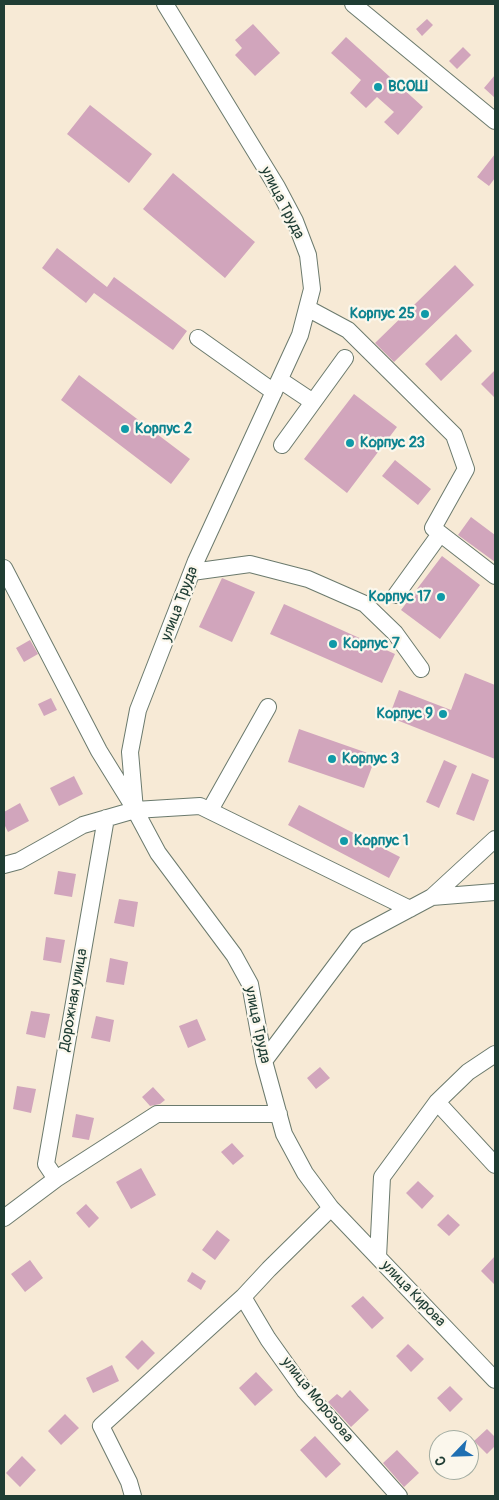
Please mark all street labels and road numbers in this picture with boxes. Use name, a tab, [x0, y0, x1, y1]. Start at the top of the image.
street label: улица Труда	[256, 164, 308, 242]
street label: улица Труда	[158, 564, 202, 644]
street label: Дорожная улица	[56, 947, 92, 1053]
street label: улица Труда	[240, 985, 274, 1065]
street label: улица Кирова	[377, 1257, 449, 1331]
street label: улица Морозова	[277, 1354, 357, 1446]

